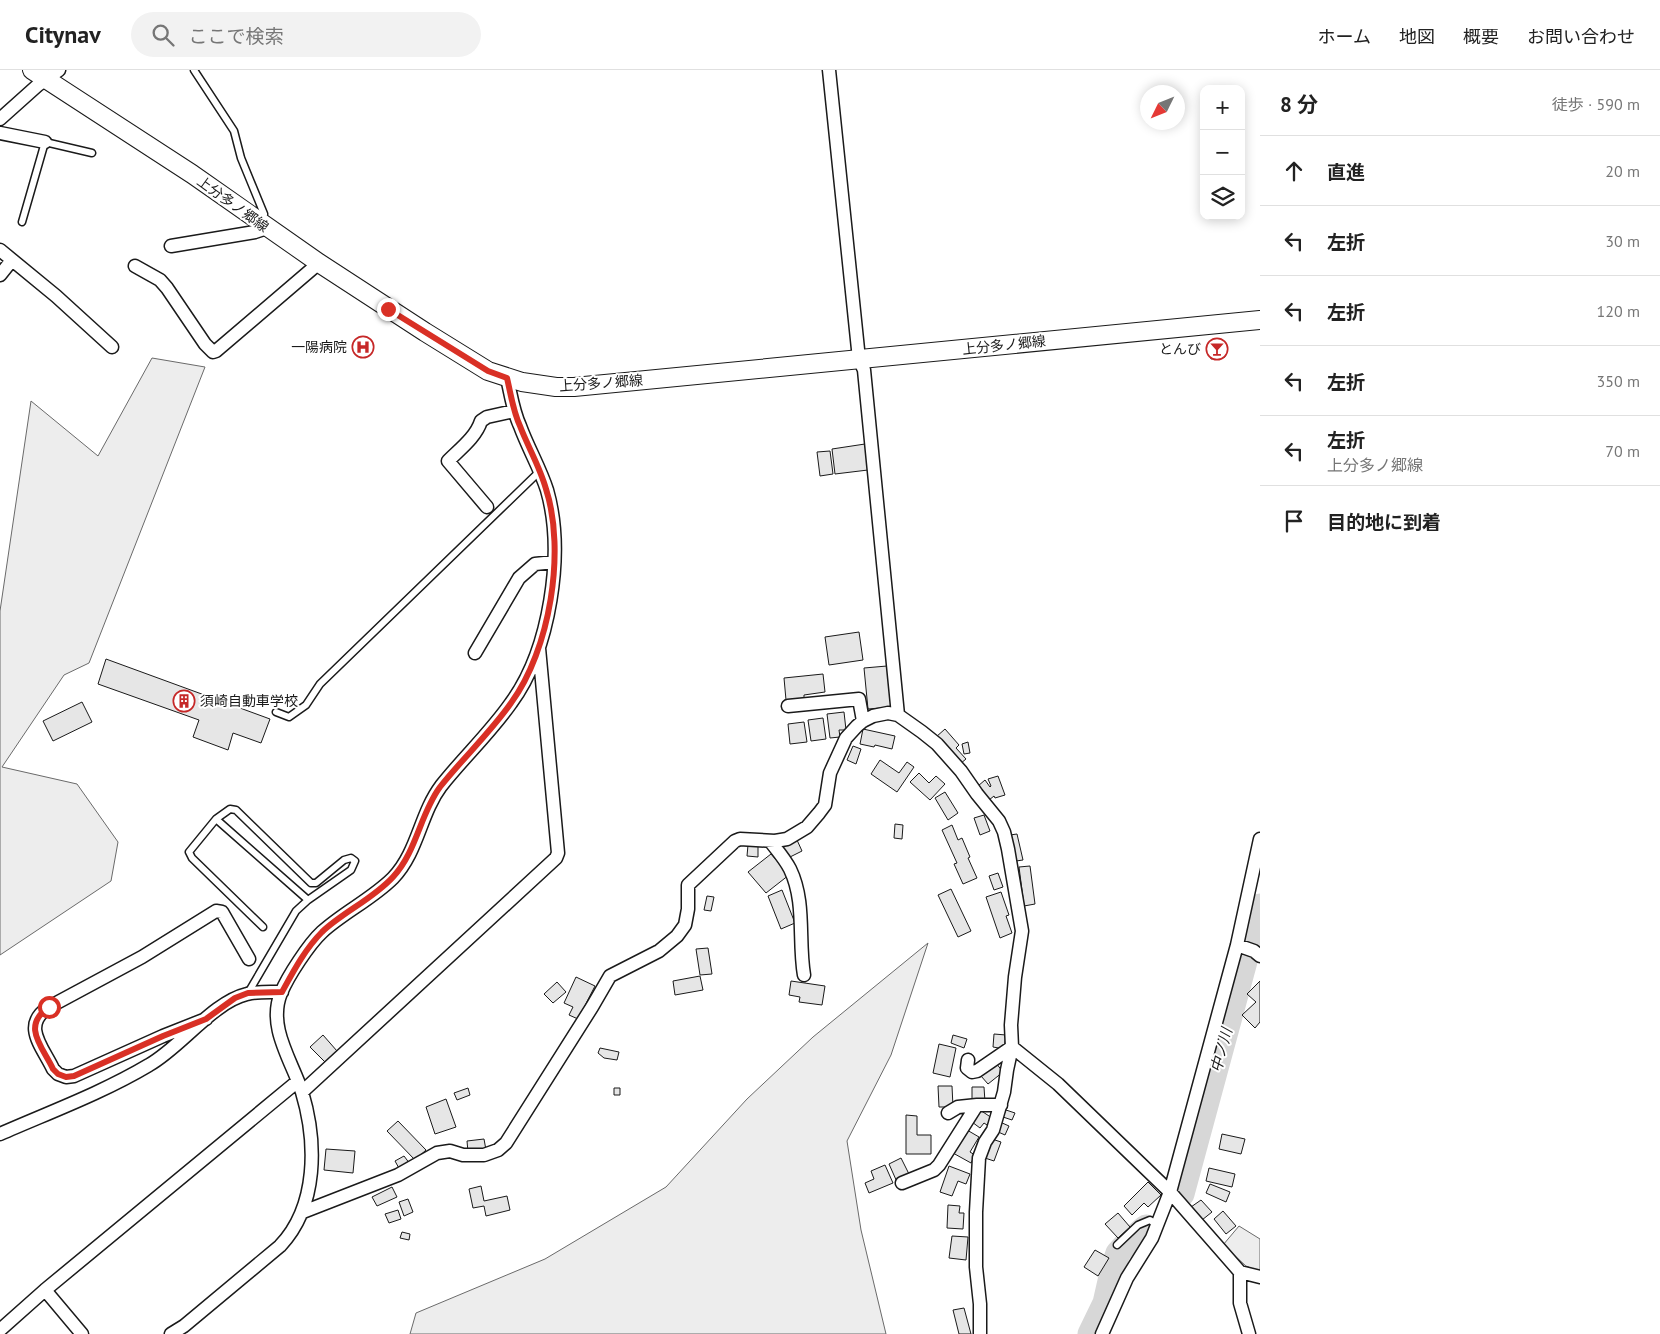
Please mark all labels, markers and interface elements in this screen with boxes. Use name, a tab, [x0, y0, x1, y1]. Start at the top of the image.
search box	[131, 12, 481, 57]
text: Citynav	[25, 19, 101, 50]
icon: search	[149, 21, 177, 49]
text: ここで検索	[189, 24, 284, 48]
text: ホーム	[1318, 25, 1371, 48]
text: 地図	[1399, 25, 1435, 48]
text: 概要	[1463, 25, 1499, 48]
text: お問い合わせ	[1527, 25, 1635, 48]
north arrow	[1140, 85, 1185, 130]
map controls	[1200, 85, 1245, 220]
button: +	[1200, 85, 1245, 130]
text: 8 分	[1280, 91, 1318, 118]
text: 徒歩 · 590 m	[1552, 94, 1640, 114]
button: −	[1200, 130, 1245, 175]
icon: ahead	[1280, 157, 1308, 185]
text: 直進	[1327, 160, 1365, 184]
text: 20 m	[1605, 161, 1640, 181]
street label: 上分多ノ郷線	[194, 172, 272, 236]
button: layers	[1200, 175, 1245, 220]
icon: left	[1280, 227, 1308, 255]
text: 左折	[1327, 230, 1365, 254]
text: 30 m	[1605, 231, 1640, 251]
icon: left	[1280, 297, 1308, 325]
route end	[377, 298, 400, 321]
text: 左折	[1327, 300, 1365, 324]
text: 120 m	[1597, 301, 1640, 321]
street label: 上分多ノ郷線	[961, 332, 1047, 358]
hospital icon: 一陽病院	[351, 335, 375, 359]
bar icon: とんび	[1205, 337, 1229, 361]
place label: 一陽病院	[291, 338, 347, 356]
place label: とんび	[1159, 340, 1201, 358]
icon: left	[1280, 367, 1308, 395]
text: 左折	[1327, 370, 1365, 394]
street label: 上分多ノ郷線	[558, 371, 644, 395]
text: 350 m	[1597, 371, 1640, 391]
text: 左折	[1327, 428, 1365, 452]
icon: left	[1280, 437, 1308, 465]
text: 70 m	[1605, 441, 1640, 461]
text: 上分多ノ郷線	[1327, 455, 1423, 475]
icon: arrive	[1280, 507, 1308, 535]
text: 目的地に到着	[1327, 510, 1441, 534]
building icon: 須崎自動車学校	[172, 689, 196, 713]
place label: 須崎自動車学校	[200, 692, 298, 710]
route start	[38, 996, 61, 1019]
water label: 中ノ川	[1206, 1024, 1237, 1074]

